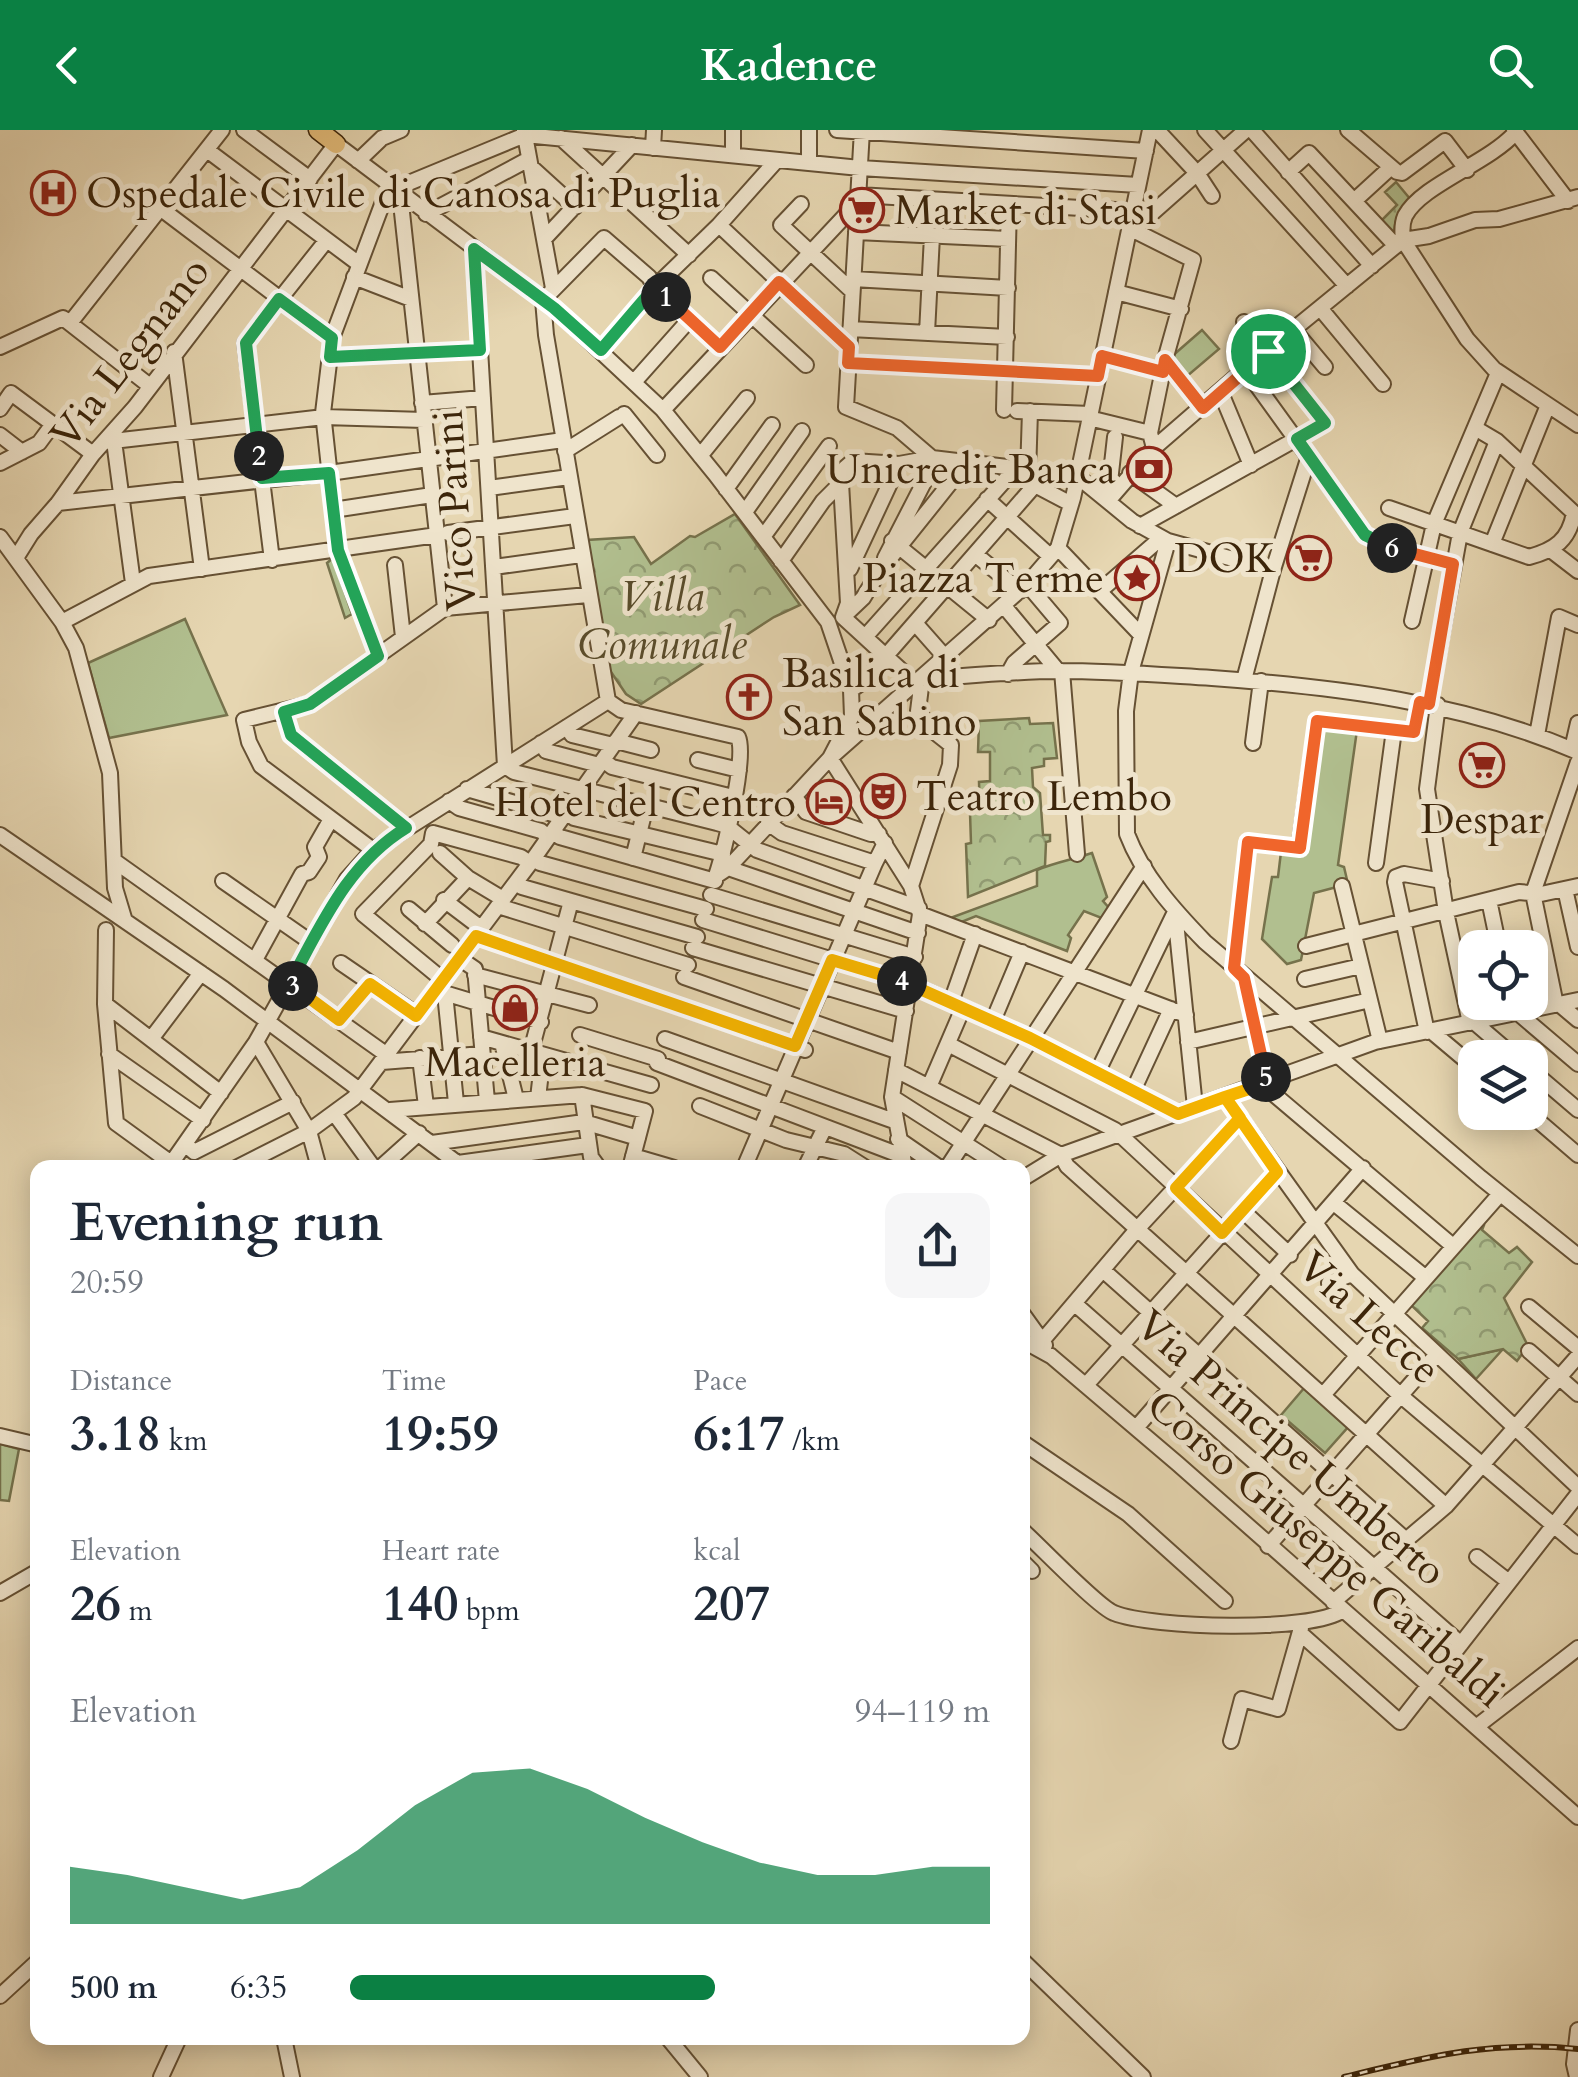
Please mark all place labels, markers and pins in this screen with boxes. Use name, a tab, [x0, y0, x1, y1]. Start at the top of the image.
place label: Ospedale Civile di Canosa di Puglia	[86, 165, 721, 222]
hospital icon: Ospedale Civile di Canosa di Puglia	[30, 170, 76, 216]
place label: Market di Stasi	[894, 182, 1157, 239]
supermarket icon: Market di Stasi	[839, 187, 885, 233]
pin: 1	[641, 272, 691, 322]
pin	[1226, 309, 1311, 394]
pin: 2	[234, 431, 284, 481]
place label: Unicredit Banca	[826, 441, 1116, 498]
bank icon: Unicredit Banca	[1126, 446, 1172, 492]
pin: 6	[1367, 523, 1417, 573]
place label: DOK	[1174, 530, 1277, 587]
supermarket icon: DOK	[1286, 535, 1332, 581]
place label: Piazza Terme	[862, 550, 1104, 607]
place icon: Piazza Terme	[1114, 555, 1160, 601]
place label: Basilica di San Sabino	[782, 645, 976, 750]
church icon: Basilica di San Sabino	[726, 674, 772, 720]
supermarket icon: Despar	[1459, 742, 1505, 788]
place label: Teatro Lembo	[916, 768, 1172, 825]
theatre icon: Teatro Lembo	[860, 773, 906, 819]
place label: Hotel del Centro	[494, 774, 796, 831]
hotel icon: Hotel del Centro	[806, 779, 852, 825]
place label: Despar	[1420, 791, 1544, 848]
pin: 4	[877, 956, 927, 1006]
pin: 3	[268, 961, 318, 1011]
shop icon: Macelleria	[492, 985, 538, 1031]
place label: Macelleria	[424, 1034, 606, 1091]
pin: 5	[1241, 1052, 1291, 1102]

